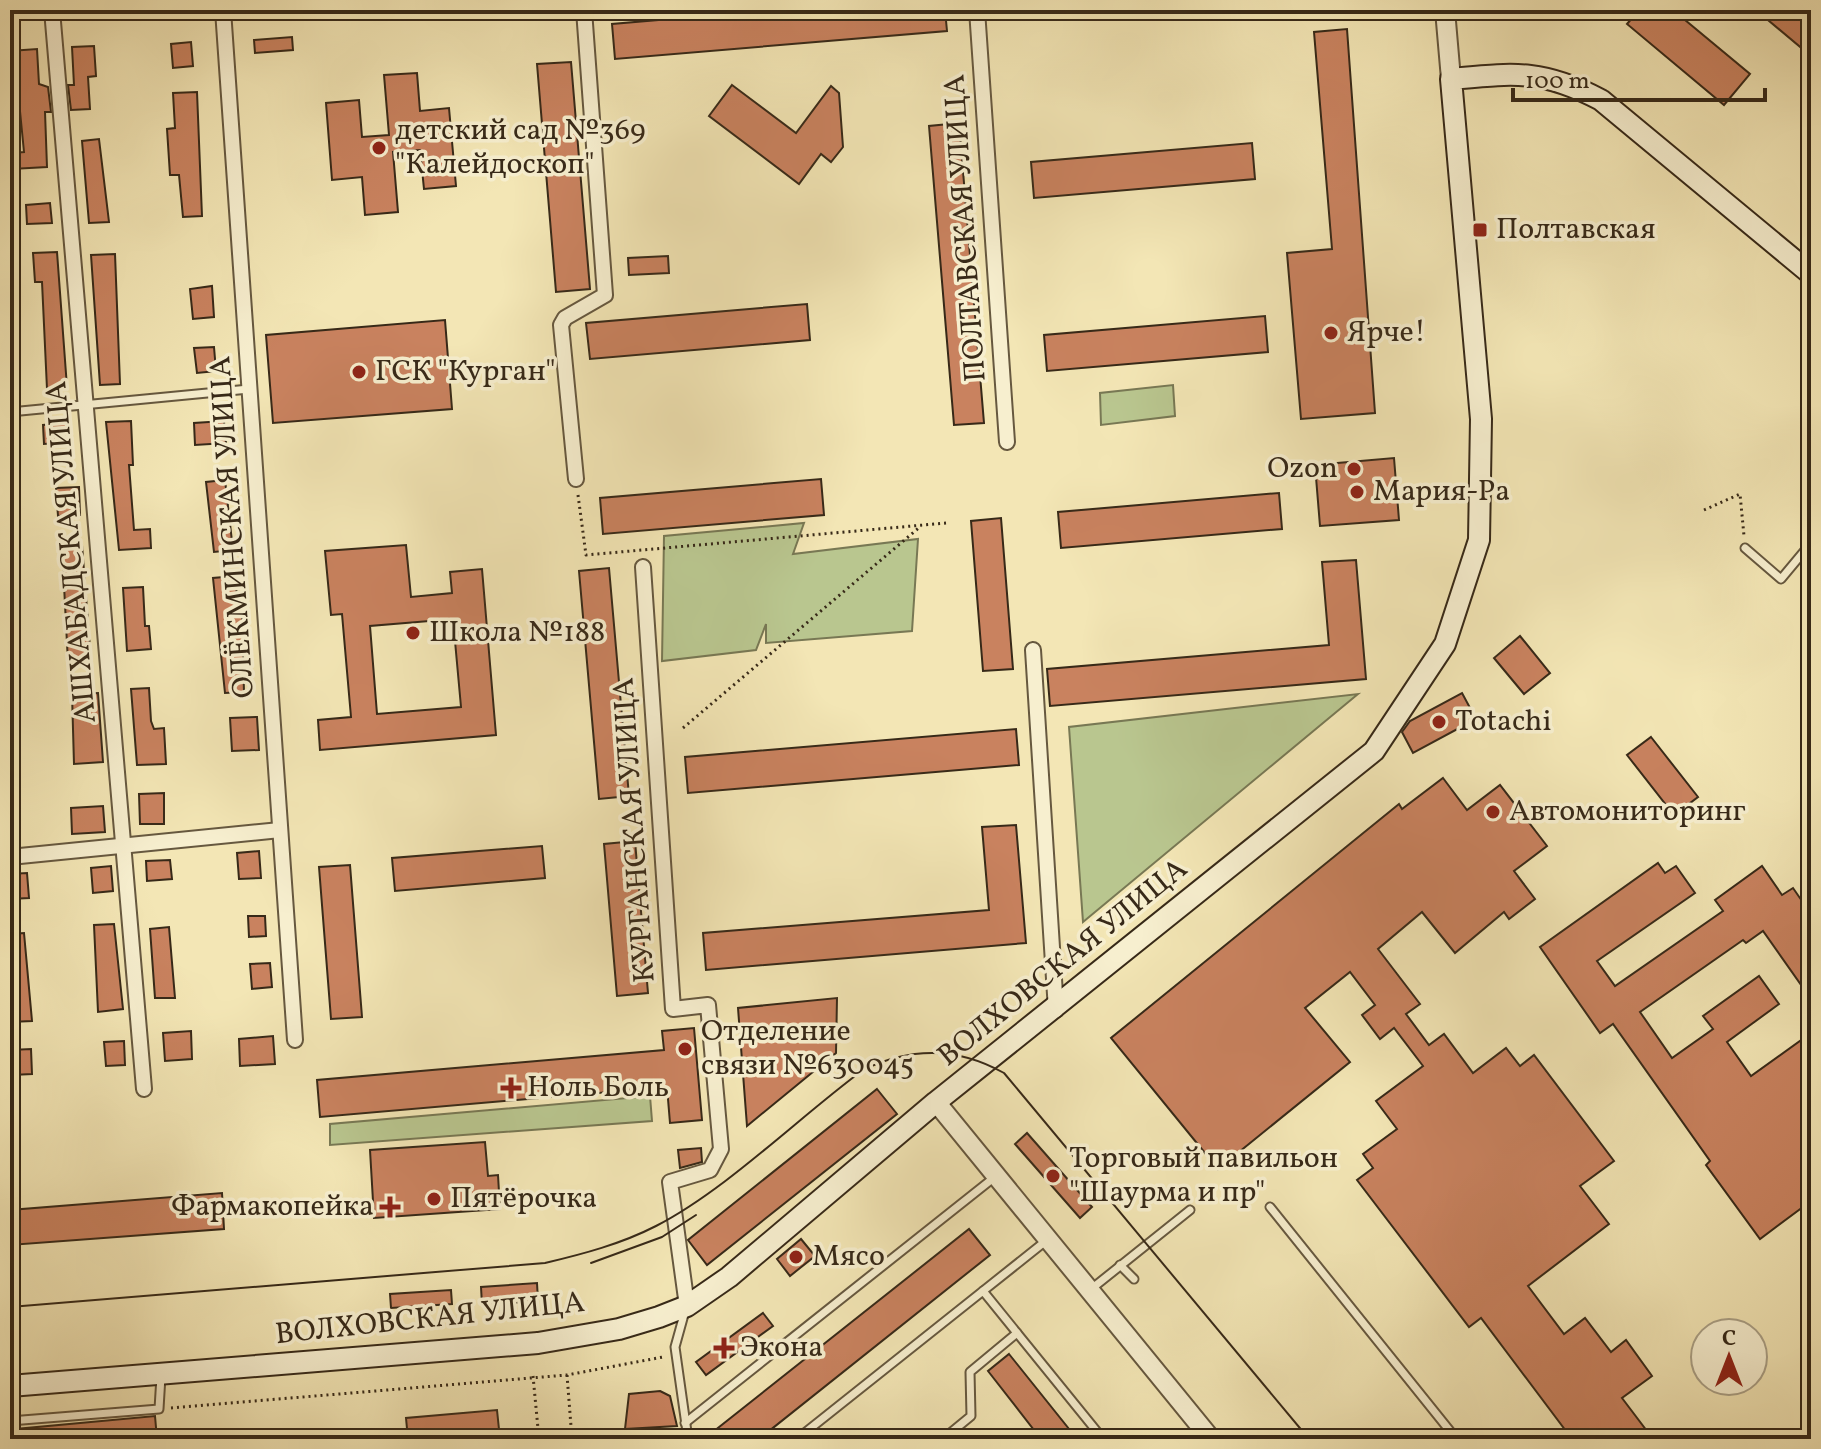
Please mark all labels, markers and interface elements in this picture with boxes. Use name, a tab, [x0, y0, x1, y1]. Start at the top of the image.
scale bar	[1513, 52, 1765, 102]
text: 100 m	[1525, 65, 1590, 99]
street label: ПОЛТАВСКАЯ УЛИЦА	[934, 73, 998, 383]
place label: детский сад №369 "Калейдоскоп"	[395, 110, 646, 186]
marker: детский сад №369 "Калейдоскоп"	[370, 139, 388, 157]
place label: Полтавская	[1496, 209, 1656, 251]
marker: Полтавская	[1471, 221, 1489, 239]
place label: Ярче!	[1347, 312, 1426, 354]
marker: Ярче!	[1322, 324, 1340, 342]
place label: ГСК "Курган"	[375, 351, 555, 393]
street label: ОЛЁКМИНСКАЯ УЛИЦА	[200, 354, 266, 700]
marker: ГСК "Курган"	[350, 363, 368, 381]
street label: АШХАБАДСКАЯ УЛИЦА	[36, 379, 108, 725]
place label: Ozon	[1267, 448, 1338, 490]
marker: Ozon	[1345, 460, 1363, 478]
place label: Мария-Ра	[1373, 471, 1510, 513]
marker: Мария-Ра	[1348, 483, 1366, 501]
place label: Школа №188	[429, 612, 605, 654]
marker: Школа №188	[404, 624, 422, 642]
street label: КУРГАНСКАЯ УЛИЦА	[603, 676, 667, 984]
place label: Totachi	[1455, 701, 1551, 743]
marker: Totachi	[1430, 713, 1448, 731]
place label: Автомониторинг	[1509, 791, 1746, 833]
marker: Автомониторинг	[1484, 803, 1502, 821]
street label: ВОЛХОВСКАЯ УЛИЦА	[929, 849, 1197, 1077]
place label: Отделение связи №630045	[701, 1011, 914, 1087]
marker: Отделение связи №630045	[676, 1040, 694, 1058]
place label: Ноль Боль	[527, 1067, 669, 1109]
marker: Ноль Боль	[502, 1079, 520, 1097]
place label: Торговый павильон "Шаурма и пр"	[1069, 1138, 1338, 1214]
marker: Торговый павильон "Шаурма и пр"	[1044, 1167, 1062, 1185]
place label: Пятёрочка	[450, 1178, 597, 1220]
place label: Фармакопейка	[171, 1186, 374, 1228]
marker: Пятёрочка	[425, 1190, 443, 1208]
marker: Фармакопейка	[381, 1198, 399, 1216]
place label: Мясо	[812, 1236, 885, 1278]
marker: Мясо	[787, 1248, 805, 1266]
street label: ВОЛХОВСКАЯ УЛИЦА	[273, 1282, 587, 1356]
north arrow	[1689, 1317, 1769, 1397]
text: С	[1722, 1324, 1736, 1355]
place label: Экона	[740, 1327, 823, 1369]
marker: Экона	[715, 1339, 733, 1357]

